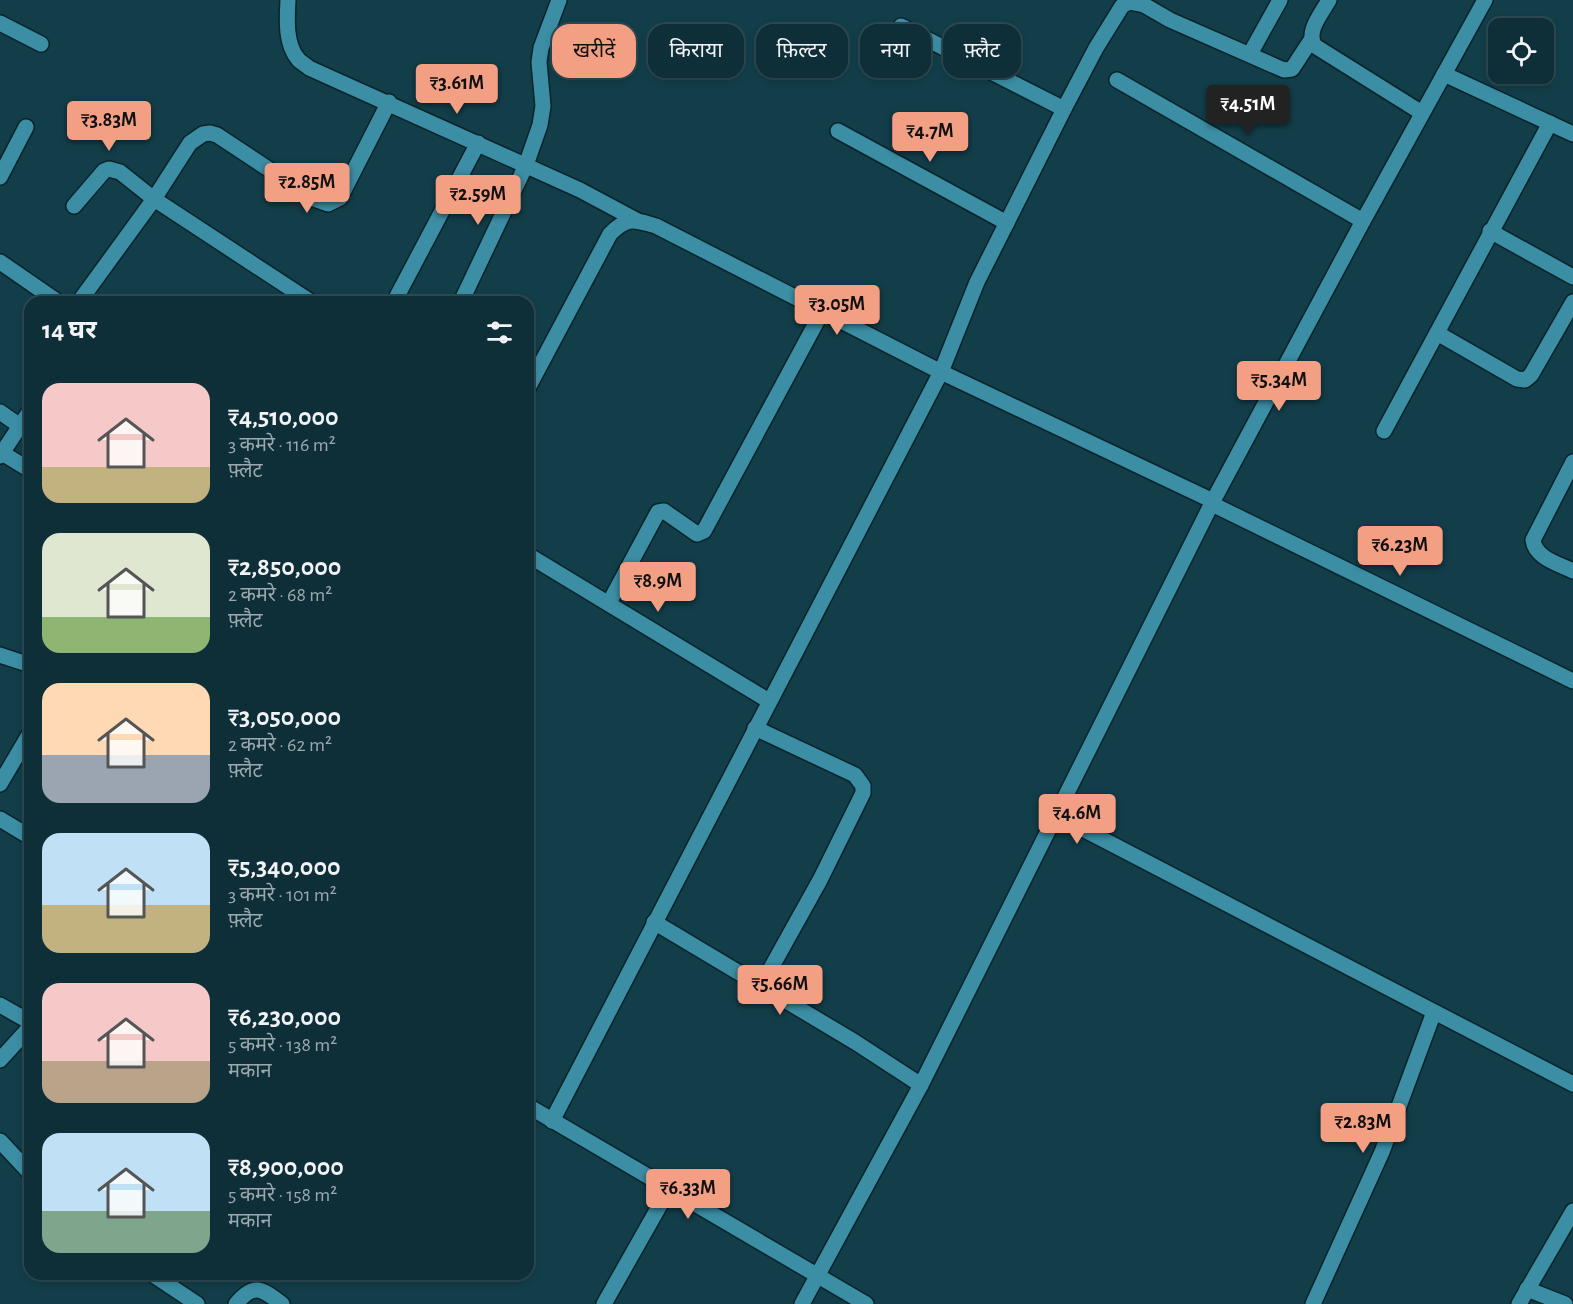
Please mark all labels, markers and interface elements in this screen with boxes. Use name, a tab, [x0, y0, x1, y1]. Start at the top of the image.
map controls	[1488, 18, 1554, 84]
button: locate	[1488, 18, 1554, 84]
chip: खरीदें	[552, 24, 636, 78]
chip: किराया	[648, 24, 744, 78]
chip: फ़िल्टर	[756, 24, 848, 78]
chip: नया	[860, 24, 931, 78]
chip: फ़्लैट	[943, 24, 1021, 78]
pin: ₹3.61M	[408, 64, 506, 115]
text: ₹3.61M	[430, 73, 484, 93]
pin: ₹4.51M	[1199, 85, 1297, 136]
text: ₹4.51M	[1221, 94, 1275, 114]
pin: ₹3.83M	[60, 101, 158, 152]
text: ₹3.83M	[81, 110, 137, 130]
pin: ₹4.7M	[888, 112, 972, 163]
text: ₹4.7M	[906, 121, 954, 141]
pin: ₹2.85M	[258, 163, 356, 214]
text: ₹2.85M	[279, 172, 335, 192]
pin: ₹2.59M	[429, 175, 527, 226]
text: ₹2.59M	[450, 184, 506, 204]
pin: ₹3.05M	[788, 285, 886, 336]
text: ₹3.05M	[809, 294, 865, 314]
icon: filters	[483, 316, 516, 349]
text: 14 घर	[42, 317, 97, 343]
pin: ₹5.34M	[1230, 361, 1328, 412]
text: ₹5.34M	[1251, 370, 1307, 390]
text: ₹4,510,000	[228, 404, 339, 430]
icon: home	[90, 407, 162, 479]
text: 3 कमरे · 116 m²	[228, 435, 336, 455]
text: फ़्लैट	[228, 461, 263, 481]
pin: ₹6.23M	[1351, 526, 1449, 577]
text: ₹6.23M	[1372, 535, 1428, 555]
text: ₹2,850,000	[228, 554, 341, 580]
icon: home	[90, 557, 162, 629]
pin: ₹8.9M	[616, 562, 700, 613]
text: ₹8.9M	[634, 571, 682, 591]
text: 2 कमरे · 68 m²	[228, 585, 332, 605]
text: फ़्लैट	[228, 611, 263, 631]
text: ₹3,050,000	[228, 704, 341, 730]
icon: home	[90, 707, 162, 779]
text: 2 कमरे · 62 m²	[228, 735, 332, 755]
text: फ़्लैट	[228, 761, 263, 781]
pin: ₹4.6M	[1035, 794, 1119, 845]
text: ₹4.6M	[1053, 803, 1101, 823]
text: ₹5,340,000	[228, 854, 341, 880]
icon: home	[90, 857, 162, 929]
text: 3 कमरे · 101 m²	[228, 885, 337, 905]
text: फ़्लैट	[228, 911, 263, 931]
pin: ₹5.66M	[731, 965, 829, 1016]
text: ₹5.66M	[752, 974, 808, 994]
text: ₹6,230,000	[228, 1004, 341, 1030]
icon: home	[90, 1007, 162, 1079]
text: 5 कमरे · 138 m²	[228, 1035, 337, 1055]
text: मकान	[228, 1061, 272, 1081]
pin: ₹2.83M	[1314, 1103, 1412, 1154]
text: ₹2.83M	[1335, 1112, 1391, 1132]
text: ₹8,900,000	[228, 1154, 344, 1180]
icon: home	[90, 1157, 162, 1229]
pin: ₹6.33M	[639, 1169, 737, 1220]
text: ₹6.33M	[660, 1178, 716, 1198]
text: 5 कमरे · 158 m²	[228, 1185, 337, 1205]
text: मकान	[228, 1211, 272, 1231]

